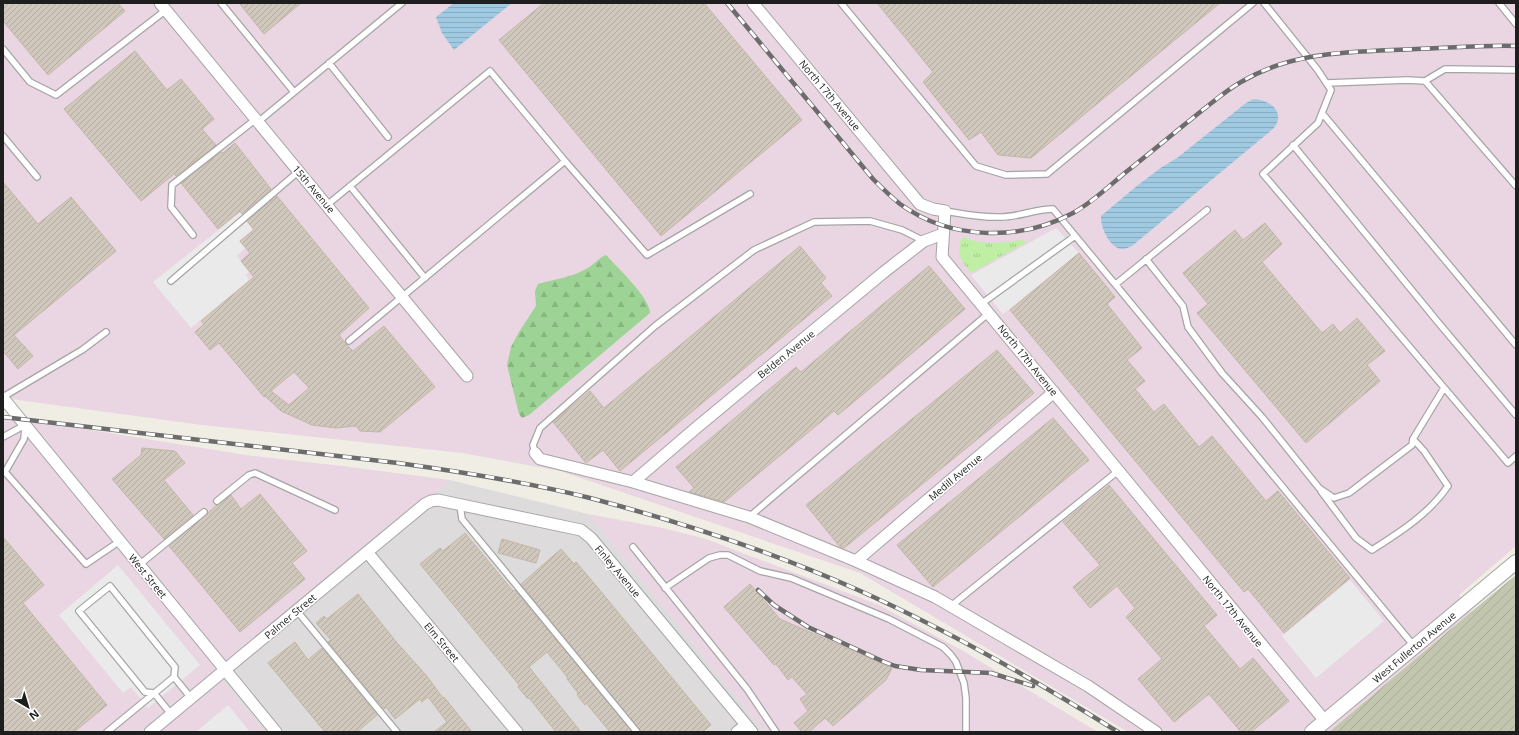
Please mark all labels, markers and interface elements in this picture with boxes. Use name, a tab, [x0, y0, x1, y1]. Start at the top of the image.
street label: North 17th Avenue	[796, 57, 864, 134]
street label: 15th Avenue	[290, 162, 338, 216]
street label: North 17th Avenue	[995, 321, 1062, 399]
street label: Belden Avenue	[754, 326, 818, 381]
street label: Medill Avenue	[925, 450, 985, 503]
street label: Finley Avenue	[592, 542, 644, 600]
street label: West Street	[126, 551, 171, 602]
street label: North 17th Avenue	[1200, 572, 1267, 650]
street label: Palmer Street	[261, 590, 319, 642]
street label: West Fullerton Avenue	[1369, 608, 1459, 686]
street label: Elm Street	[421, 619, 463, 665]
north arrow	[8, 687, 48, 727]
text: N	[26, 707, 43, 724]

